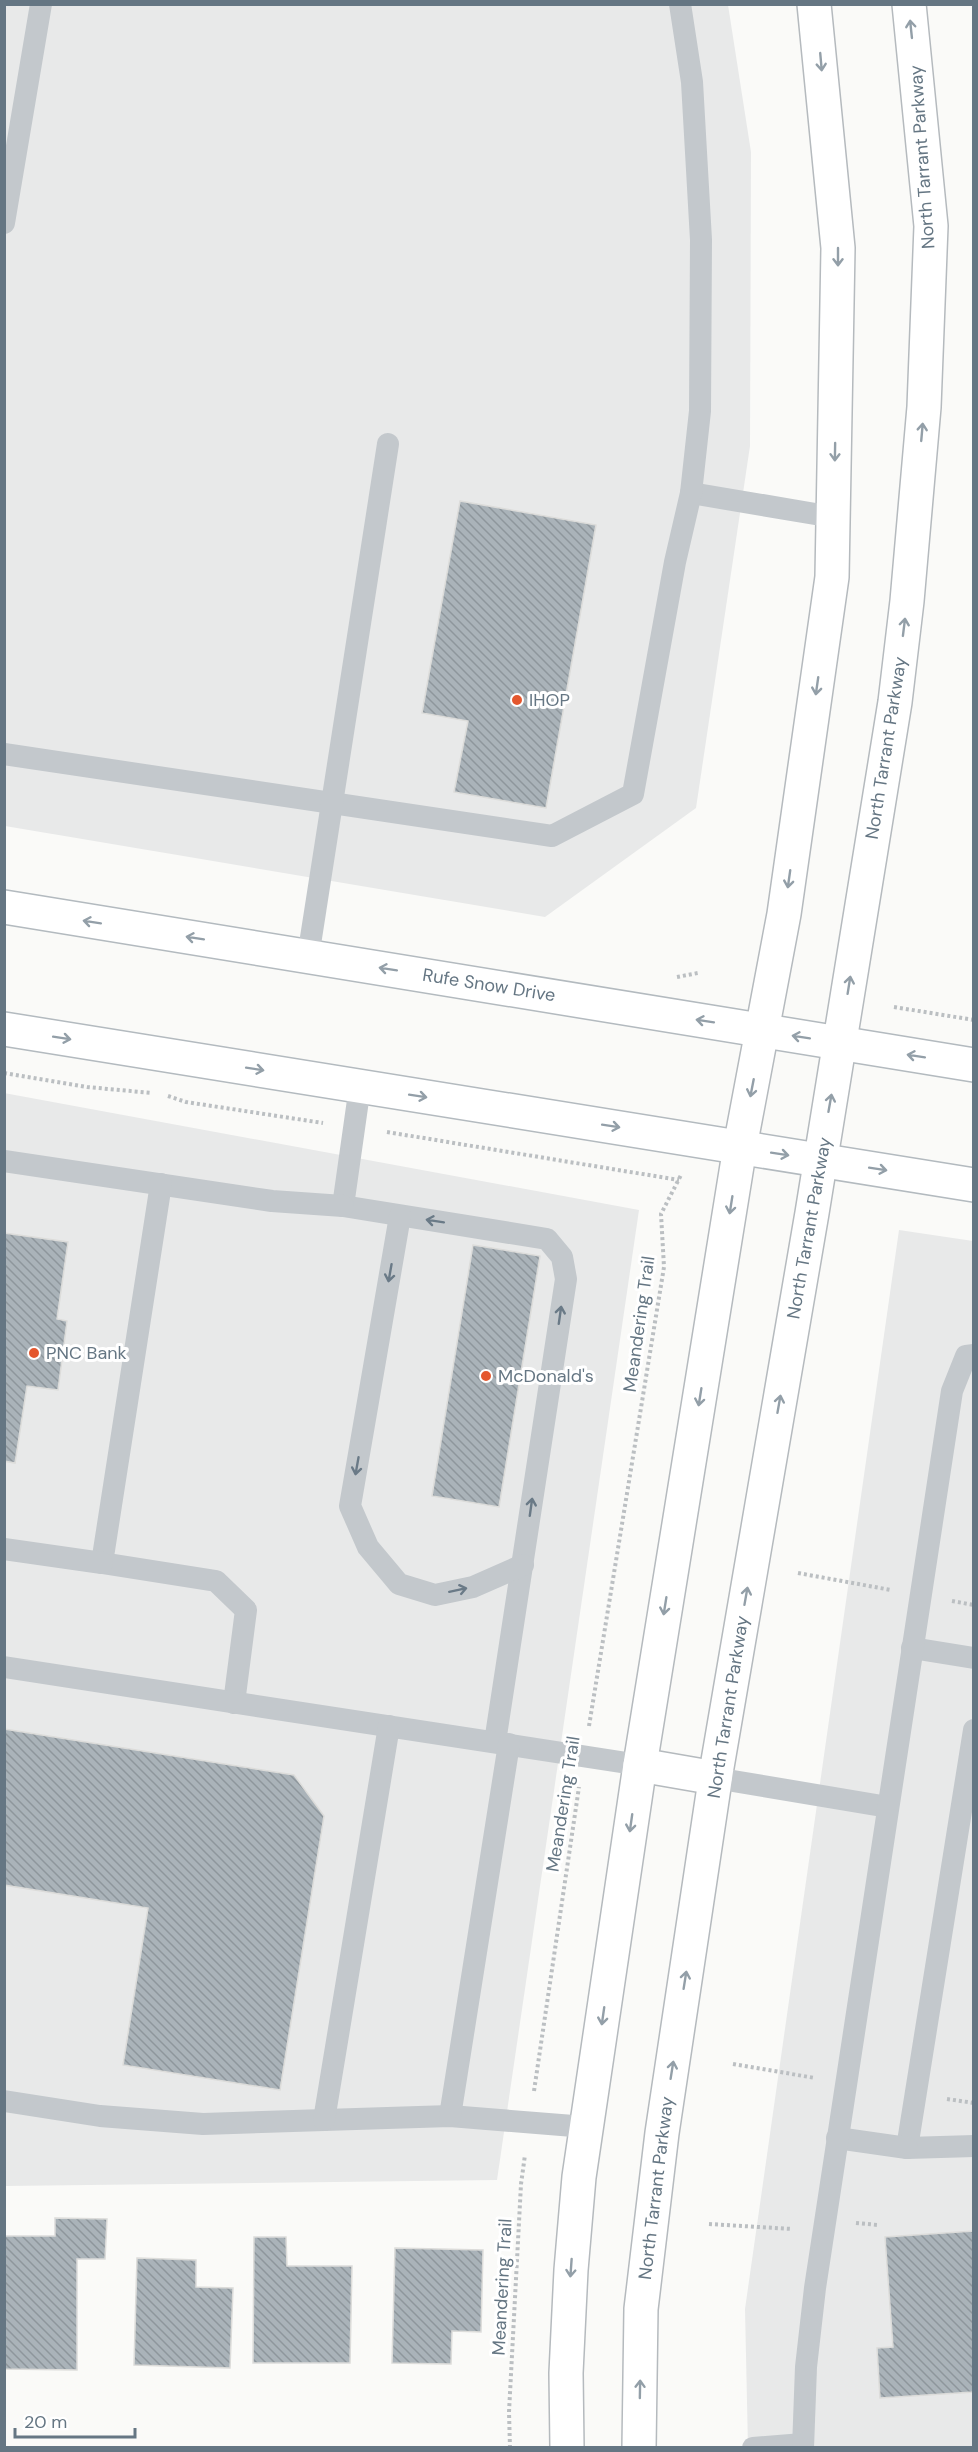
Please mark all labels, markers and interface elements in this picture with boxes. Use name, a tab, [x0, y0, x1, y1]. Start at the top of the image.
one-way arrow	[905, 19, 916, 39]
one-way arrow	[816, 52, 827, 72]
street label: North Tarrant Parkway	[904, 64, 940, 250]
one-way arrow	[832, 246, 844, 266]
one-way arrow	[917, 423, 928, 443]
one-way arrow	[829, 441, 840, 461]
one-way arrow	[899, 617, 910, 637]
street label: North Tarrant Parkway	[860, 655, 912, 841]
one-way arrow	[811, 675, 822, 695]
place label: IHOP	[529, 688, 570, 712]
marker: IHOP	[510, 693, 524, 707]
one-way arrow	[784, 868, 795, 888]
one-way arrow	[83, 916, 102, 927]
one-way arrow	[186, 933, 206, 944]
one-way arrow	[378, 963, 398, 974]
street label: Rufe Snow Drive	[421, 963, 557, 1007]
one-way arrow	[844, 976, 855, 996]
one-way arrow	[695, 1015, 715, 1026]
one-way arrow	[792, 1031, 811, 1042]
one-way arrow	[52, 1033, 72, 1044]
one-way arrow	[906, 1050, 926, 1061]
one-way arrow	[244, 1064, 264, 1075]
one-way arrow	[746, 1077, 757, 1097]
one-way arrow	[408, 1090, 427, 1101]
one-way arrow	[825, 1093, 836, 1113]
one-way arrow	[600, 1121, 620, 1132]
street label: North Tarrant Parkway	[781, 1135, 837, 1321]
one-way arrow	[770, 1148, 790, 1159]
one-way arrow	[867, 1164, 887, 1175]
one-way arrow	[725, 1195, 736, 1214]
one-way arrow	[426, 1216, 445, 1227]
street label: Meandering Trail	[618, 1254, 660, 1394]
one-way arrow	[384, 1263, 395, 1283]
one-way arrow	[555, 1305, 566, 1325]
place label: PNC Bank	[46, 1341, 127, 1365]
marker: PNC Bank	[27, 1346, 41, 1360]
place label: McDonald's	[498, 1364, 594, 1388]
marker: McDonald's	[479, 1369, 493, 1383]
one-way arrow	[694, 1387, 705, 1407]
one-way arrow	[774, 1395, 785, 1414]
one-way arrow	[351, 1455, 362, 1475]
one-way arrow	[526, 1498, 537, 1518]
one-way arrow	[448, 1584, 467, 1595]
one-way arrow	[741, 1587, 752, 1607]
one-way arrow	[660, 1596, 671, 1616]
street label: North Tarrant Parkway	[702, 1614, 754, 1800]
street label: Meandering Trail	[540, 1734, 586, 1874]
one-way arrow	[626, 1813, 637, 1832]
one-way arrow	[680, 1970, 691, 1990]
one-way arrow	[597, 2006, 608, 2025]
one-way arrow	[666, 2061, 677, 2080]
street label: North Tarrant Parkway	[633, 2095, 679, 2281]
street label: Meandering Trail	[486, 2218, 518, 2356]
one-way arrow	[565, 2257, 576, 2277]
one-way arrow	[634, 2380, 646, 2400]
scale bar	[15, 2401, 135, 2439]
text: 20 m	[24, 2410, 67, 2434]

